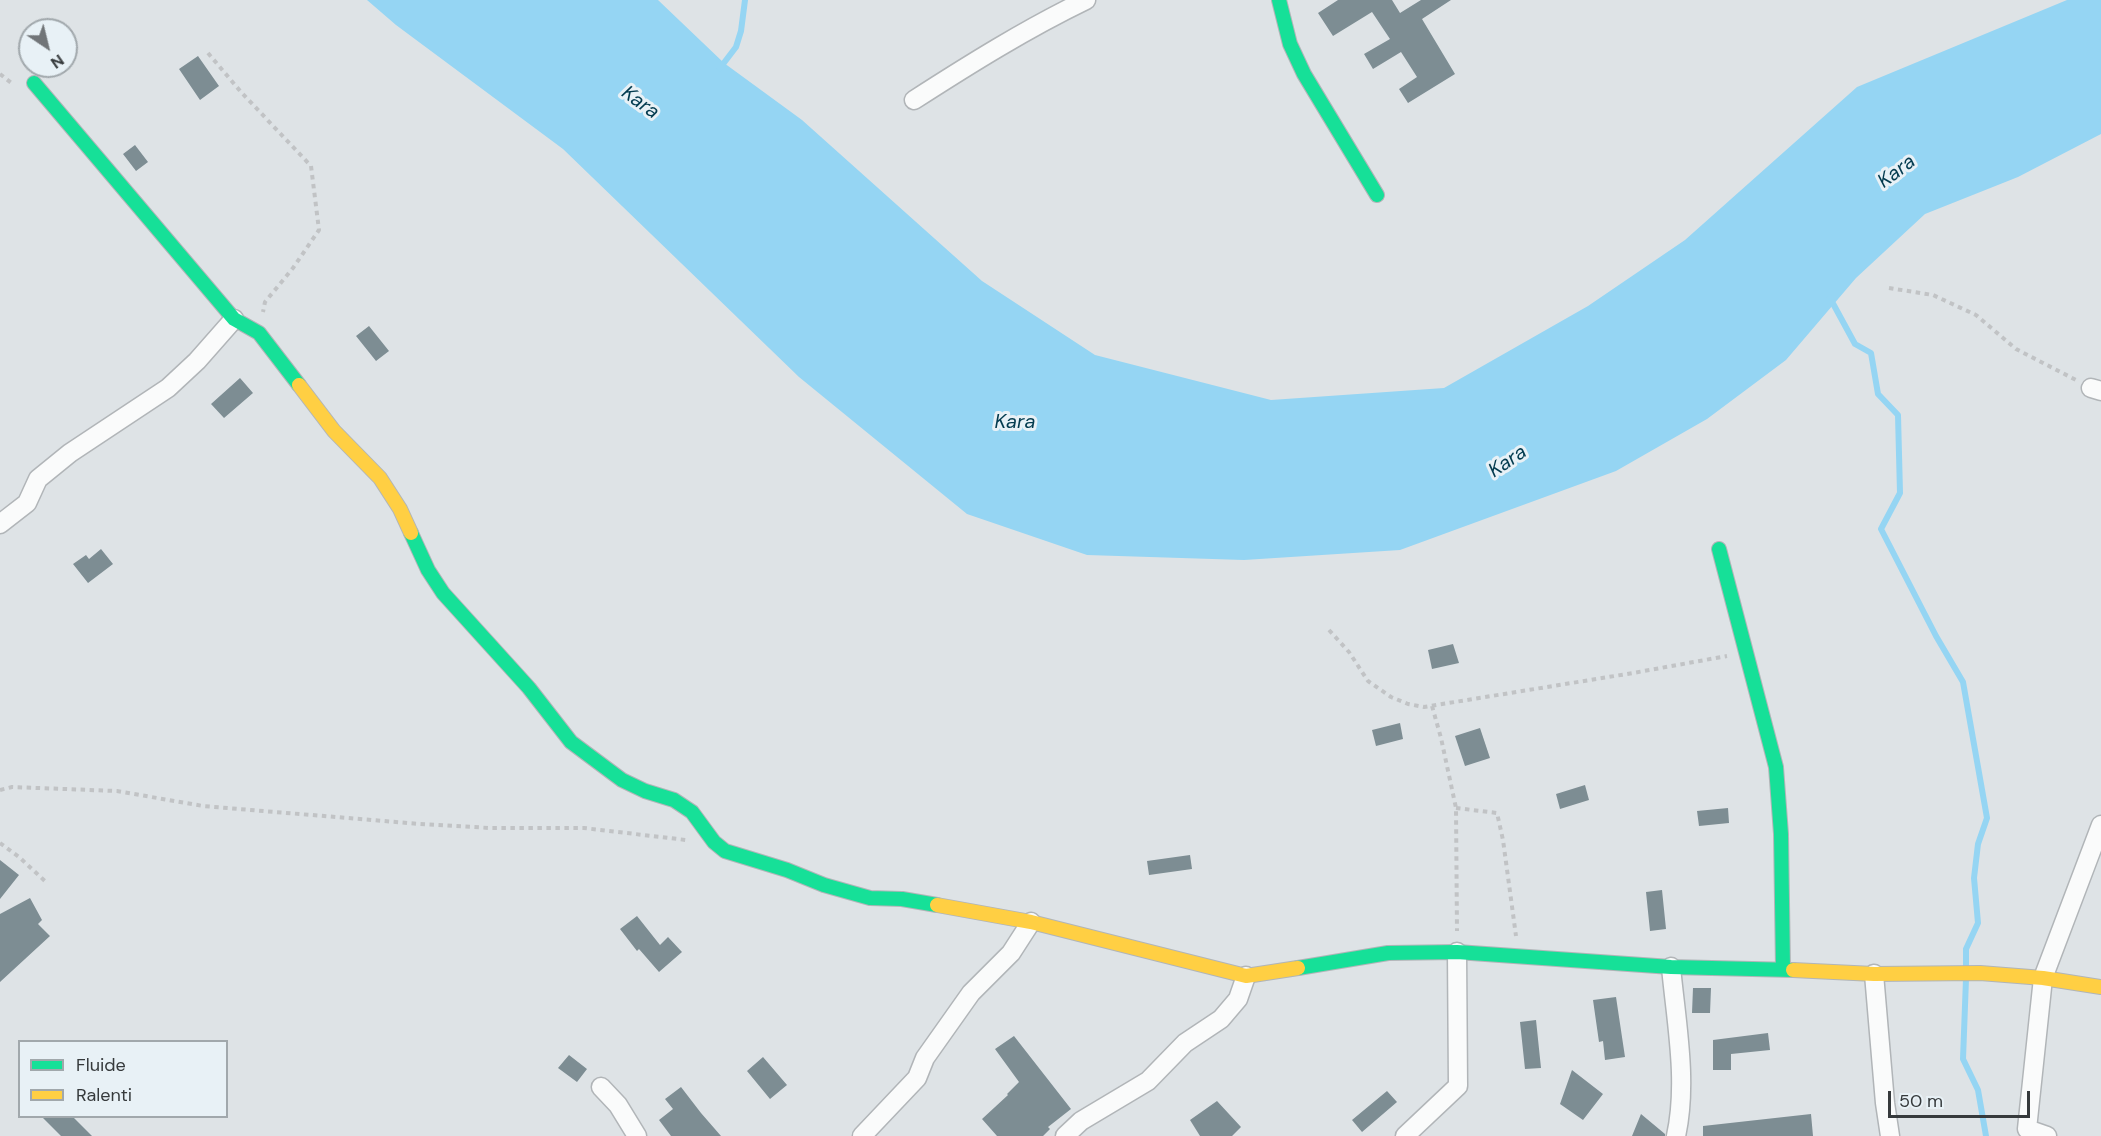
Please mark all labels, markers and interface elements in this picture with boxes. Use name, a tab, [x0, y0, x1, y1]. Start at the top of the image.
north arrow	[18, 18, 78, 78]
text: N	[47, 50, 68, 73]
water label: Kara	[616, 81, 664, 125]
water label: Kara	[1873, 150, 1921, 194]
water label: Kara	[995, 411, 1035, 435]
water label: Kara	[1484, 441, 1532, 483]
legend	[18, 1040, 228, 1118]
text: Fluide	[76, 1053, 126, 1077]
scale bar	[1891, 1079, 2034, 1117]
text: Ralenti	[76, 1083, 132, 1107]
text: 50 m	[1899, 1089, 1943, 1113]

